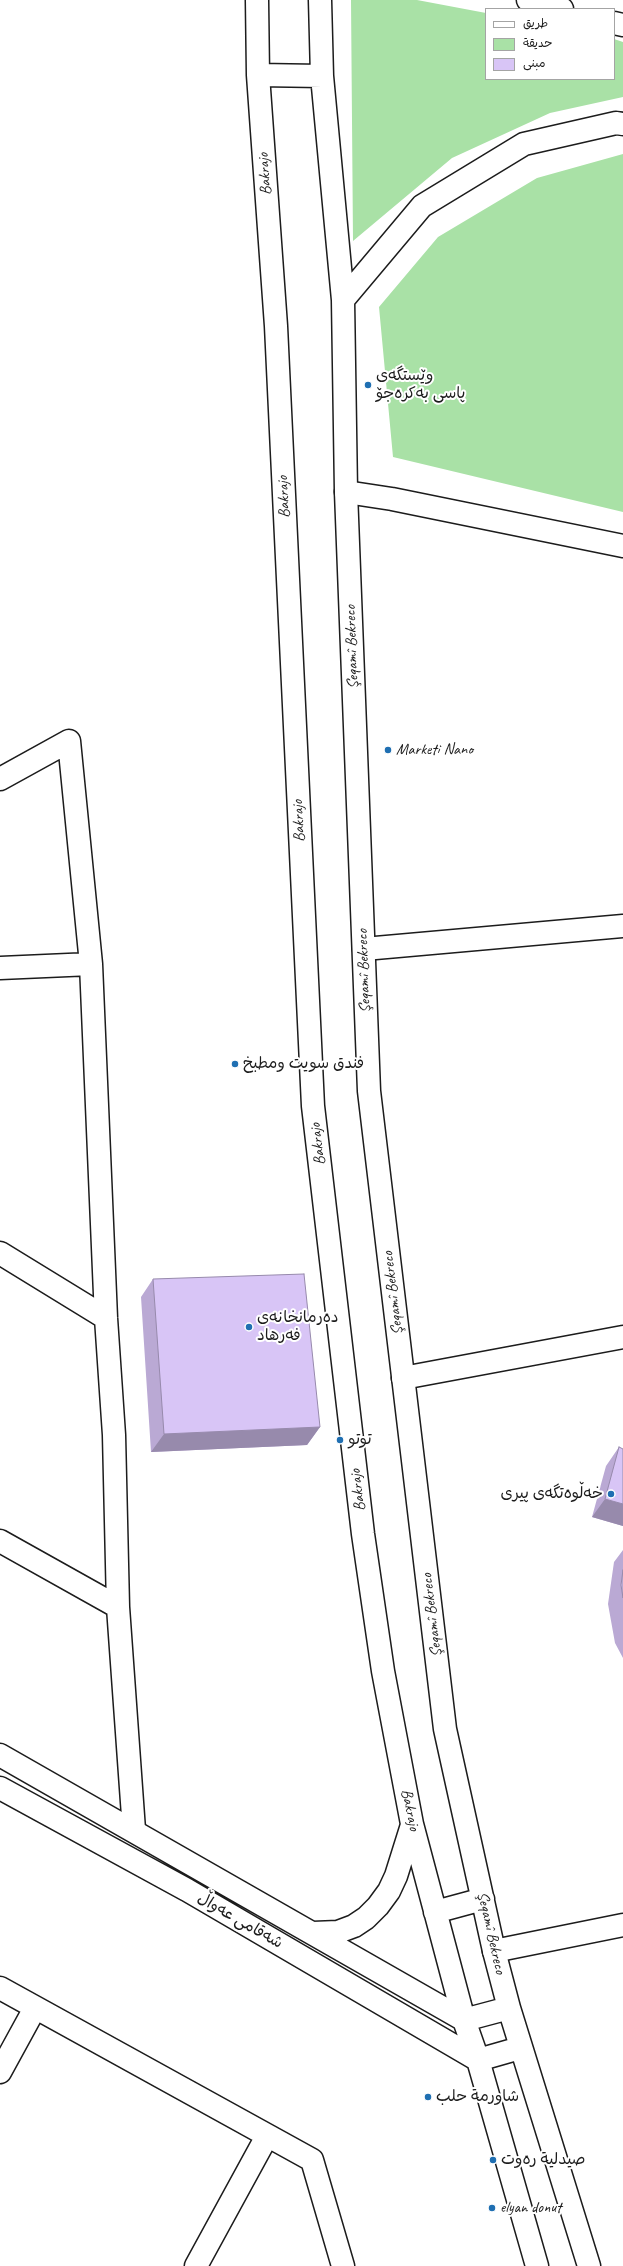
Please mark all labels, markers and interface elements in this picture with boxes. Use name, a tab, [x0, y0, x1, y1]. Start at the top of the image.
legend	[485, 8, 615, 80]
text: طريق	[523, 15, 548, 31]
text: حديقة	[523, 35, 552, 51]
text: مبنى	[523, 55, 546, 71]
street label: Bakrajo	[254, 152, 276, 196]
place label: وێستگەی پاسی بەکرەجۆ	[376, 366, 465, 404]
marker: وێستگەی پاسی بەکرەجۆ	[363, 380, 373, 390]
street label: Bakrajo	[273, 475, 295, 519]
street label: Şeqamî Bekreco	[341, 605, 363, 689]
place label: Marketi Nano	[396, 740, 473, 760]
marker: Marketi Nano	[383, 745, 393, 755]
street label: Bakrajo	[288, 799, 310, 843]
street label: Şeqamî Bekreco	[353, 929, 375, 1013]
place label: فندق سويت ومطبخ	[243, 1054, 364, 1074]
marker: فندق سويت ومطبخ	[230, 1059, 240, 1069]
street label: Bakrajo	[306, 1122, 330, 1166]
street label: Şeqamî Bekreco	[378, 1250, 408, 1336]
place label: دەرمانخانەی فەرھاد	[257, 1308, 339, 1346]
marker: دەرمانخانەی فەرھاد	[244, 1322, 254, 1332]
place label: توتو	[348, 1430, 372, 1450]
marker: توتو	[335, 1435, 345, 1445]
street label: Bakrajo	[346, 1468, 370, 1512]
place label: خەڵوەتگەی پیری	[501, 1484, 603, 1504]
marker: خەڵوەتگەی پیری	[606, 1489, 616, 1499]
street label: Şeqamî Bekreco	[417, 1572, 447, 1658]
street label: Bakrajo	[396, 1787, 424, 1833]
street label: شەقامی عەواڵ	[194, 1889, 286, 1953]
street label: Şeqamî Bekreco	[472, 1890, 510, 1976]
place label: شاورمة حلب	[436, 2087, 519, 2107]
marker: شاورمة حلب	[423, 2092, 433, 2102]
place label: صیدلیة رەوت	[501, 2150, 585, 2170]
marker: صیدلیة رەوت	[488, 2155, 498, 2165]
place label: elyan donut	[500, 2198, 561, 2218]
marker: elyan donut	[487, 2203, 497, 2213]

